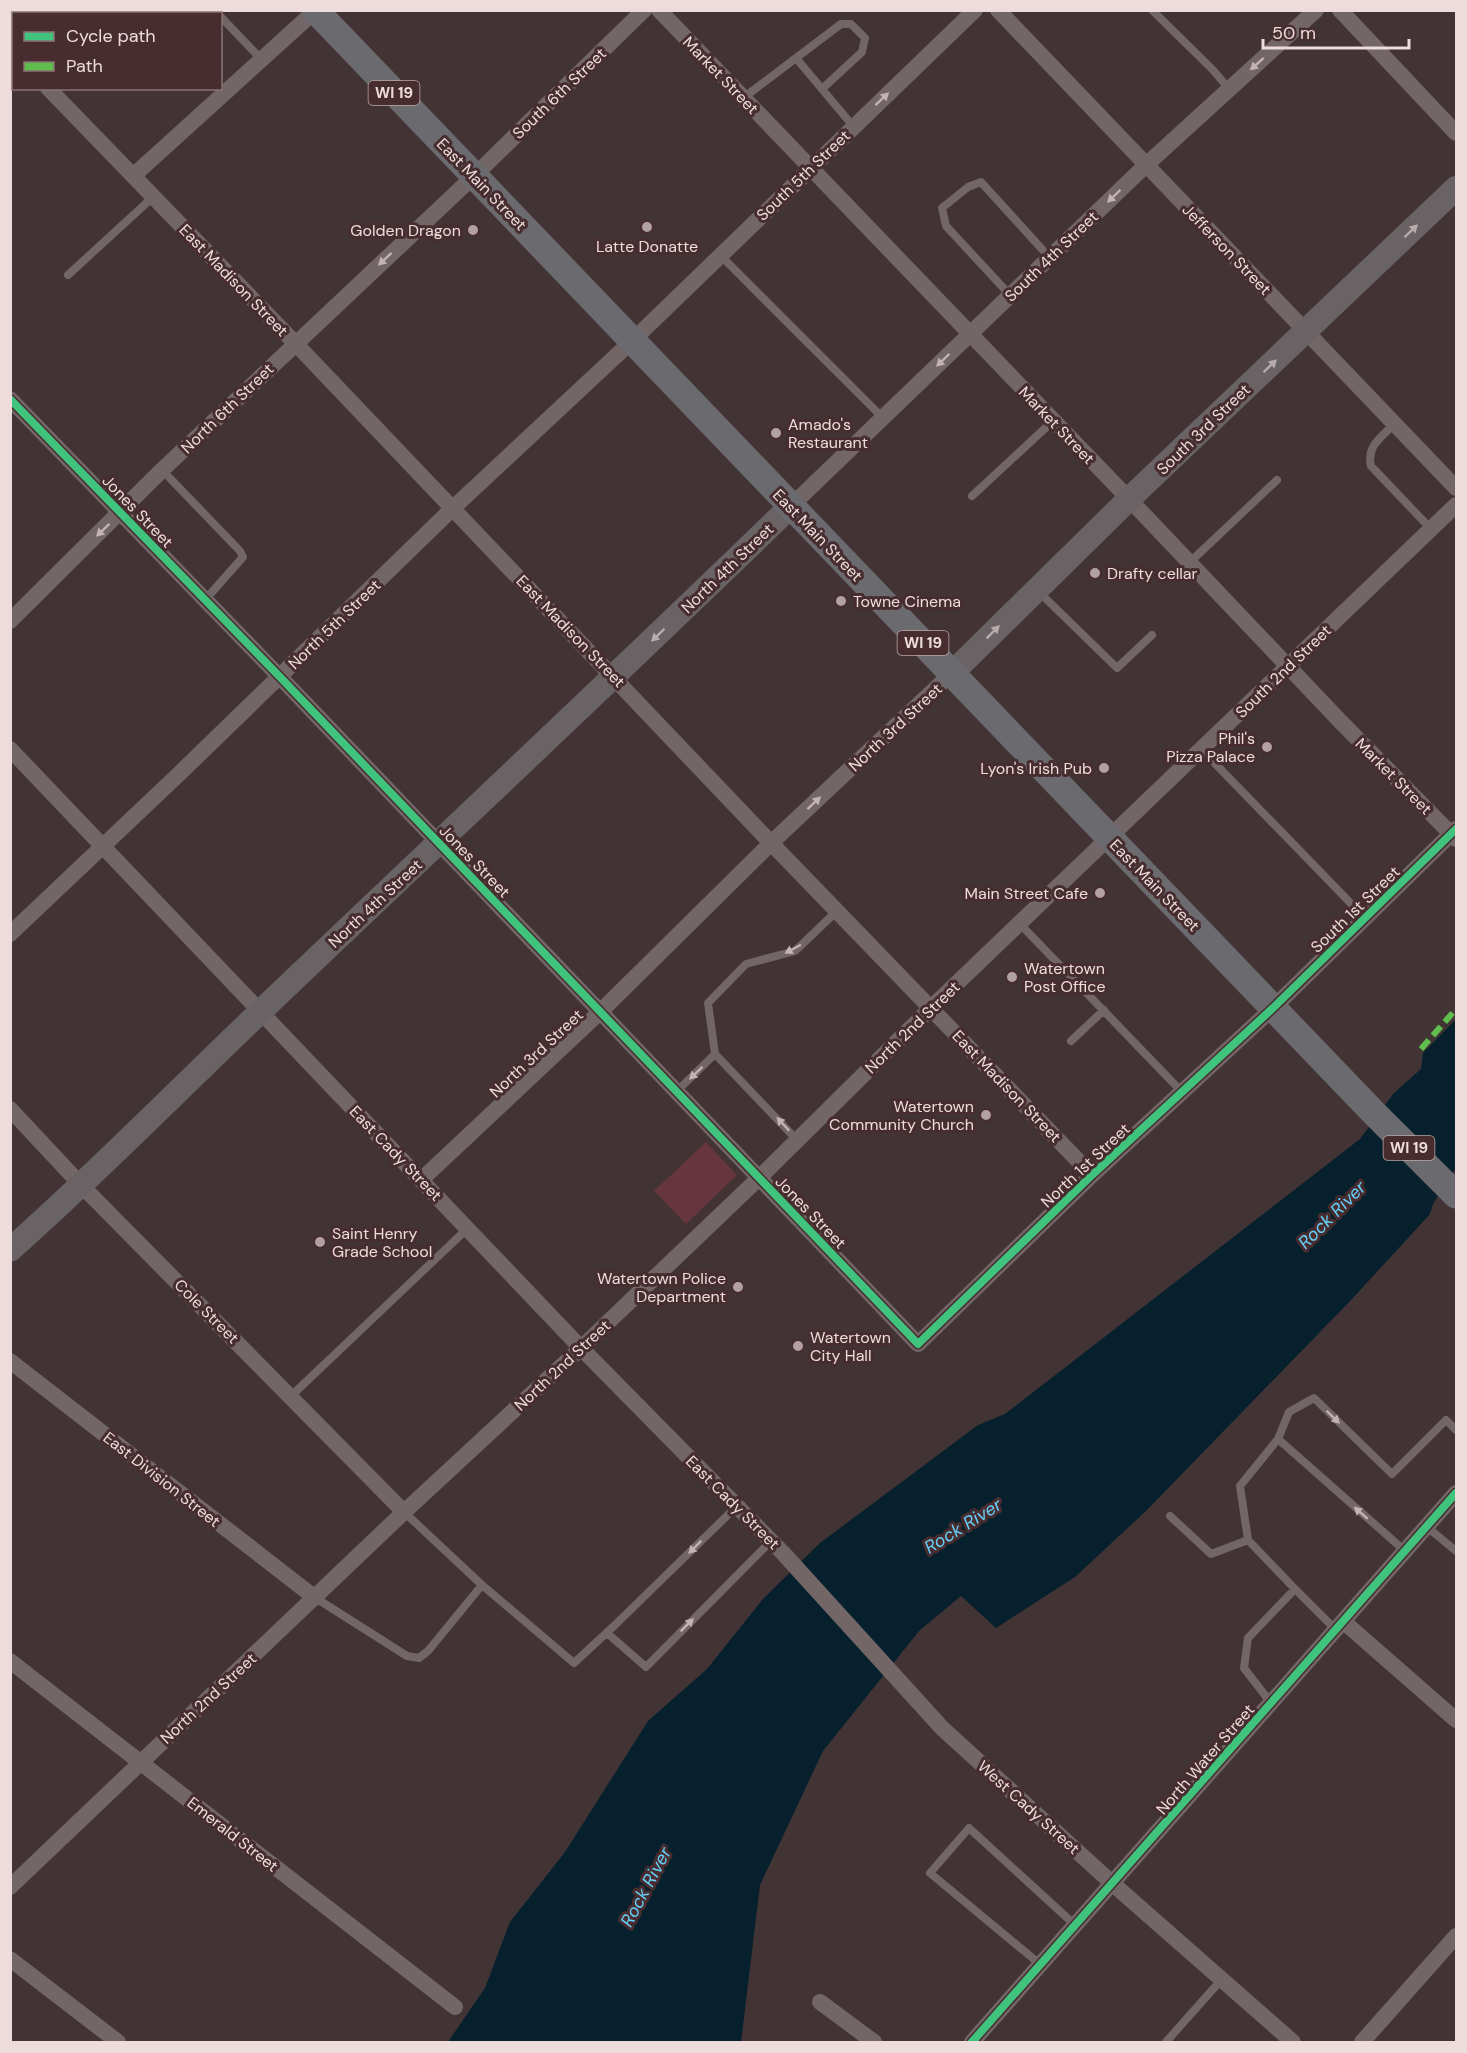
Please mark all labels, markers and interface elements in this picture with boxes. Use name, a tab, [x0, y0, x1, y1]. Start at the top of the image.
legend	[12, 12, 222, 90]
scale bar	[1263, 12, 1408, 50]
text: 50 m	[1272, 21, 1316, 45]
text: Cycle path	[66, 24, 156, 48]
street label: Market Street	[678, 32, 763, 119]
street label: South 6th Street	[508, 43, 611, 144]
text: Path	[66, 54, 103, 78]
one-way arrow	[1250, 57, 1265, 70]
road number: WI 19	[368, 81, 420, 105]
one-way arrow	[875, 92, 889, 106]
street label: South 5th Street	[752, 125, 855, 225]
street label: East Main Street	[432, 134, 531, 235]
one-way arrow	[1106, 189, 1121, 203]
street label: Jefferson Street	[1178, 199, 1276, 299]
street label: South 4th Street	[1000, 206, 1103, 306]
street label: East Madison Street	[175, 220, 293, 341]
place label: Golden Dragon	[350, 220, 461, 241]
marker: Latte Donatte	[640, 220, 654, 234]
marker: Golden Dragon	[466, 223, 480, 237]
one-way arrow	[1403, 224, 1418, 238]
place label: Latte Donatte	[596, 236, 698, 257]
one-way arrow	[378, 252, 393, 265]
one-way arrow	[936, 353, 950, 367]
street label: North 6th Street	[176, 359, 278, 458]
one-way arrow	[1262, 359, 1276, 373]
street label: South 3rd Street	[1152, 379, 1255, 479]
street label: Market Street	[1014, 382, 1099, 469]
place label: Amado's Restaurant	[788, 414, 868, 453]
marker: Amado's Restaurant	[769, 426, 783, 440]
street label: Jones Street	[98, 470, 178, 552]
street label: East Main Street	[768, 485, 867, 586]
street label: North 4th Street	[677, 519, 778, 618]
one-way arrow	[96, 523, 110, 537]
place label: Drafty cellar	[1107, 563, 1198, 584]
marker: Drafty cellar	[1088, 566, 1102, 580]
street label: East Madison Street	[512, 571, 630, 692]
street label: North 5th Street	[284, 575, 385, 674]
place label: Towne Cinema	[853, 591, 961, 612]
marker: Towne Cinema	[834, 594, 848, 608]
street label: South 2nd Street	[1231, 620, 1336, 723]
one-way arrow	[986, 626, 1000, 640]
one-way arrow	[652, 627, 666, 641]
road number: WI 19	[898, 631, 948, 655]
street label: North 3rd Street	[844, 678, 947, 776]
place label: Phil's Pizza Palace	[1166, 728, 1255, 767]
street label: Market Street	[1351, 733, 1437, 819]
marker: Phil's Pizza Palace	[1260, 740, 1274, 754]
place label: Lyon's Irish Pub	[980, 758, 1092, 779]
marker: Lyon's Irish Pub	[1097, 761, 1111, 775]
one-way arrow	[806, 797, 820, 811]
street label: Jones Street	[435, 820, 515, 902]
street label: East Main Street	[1105, 835, 1204, 936]
street label: North 4th Street	[324, 854, 427, 952]
street label: South 1st Street	[1306, 861, 1404, 957]
place label: Main Street Cafe	[965, 883, 1088, 904]
marker: Main Street Cafe	[1093, 886, 1107, 900]
one-way arrow	[784, 944, 801, 954]
place label: Watertown Post Office	[1024, 958, 1106, 997]
marker: Watertown Post Office	[1005, 970, 1019, 984]
street label: North 2nd Street	[860, 977, 964, 1078]
street label: North 3rd Street	[485, 1004, 588, 1102]
street label: East Madison Street	[948, 1026, 1066, 1147]
one-way arrow	[689, 1065, 703, 1079]
place label: Watertown Community Church	[829, 1096, 974, 1135]
street label: East Cady Street	[345, 1101, 446, 1205]
marker: Watertown Community Church	[979, 1108, 993, 1122]
one-way arrow	[776, 1118, 790, 1132]
street label: North 1st Street	[1036, 1119, 1134, 1212]
road number: WI 19	[1384, 1136, 1434, 1160]
street label: Jones Street	[771, 1171, 851, 1253]
water label: Rock River	[1293, 1175, 1372, 1254]
place label: Saint Henry Grade School	[332, 1223, 432, 1262]
marker: Saint Henry Grade School	[313, 1235, 327, 1249]
place label: Watertown Police Department	[597, 1268, 726, 1307]
street label: Cole Street	[170, 1275, 243, 1348]
marker: Watertown Police Department	[731, 1280, 745, 1294]
street label: North 2nd Street	[510, 1315, 615, 1415]
place label: Watertown City Hall	[810, 1327, 891, 1366]
marker: Watertown City Hall	[791, 1339, 805, 1353]
one-way arrow	[1325, 1409, 1339, 1423]
street label: East Division Street	[99, 1427, 225, 1532]
street label: East Cady Street	[681, 1451, 784, 1554]
water label: Rock River	[920, 1492, 1007, 1559]
one-way arrow	[1354, 1507, 1369, 1520]
one-way arrow	[688, 1539, 702, 1553]
one-way arrow	[680, 1619, 694, 1633]
street label: North 2nd Street	[156, 1648, 261, 1748]
street label: North Water Street	[1152, 1700, 1259, 1819]
street label: West Cady Street	[973, 1756, 1084, 1859]
street label: Emerald Street	[183, 1792, 283, 1877]
water label: Rock River	[615, 1842, 678, 1931]

